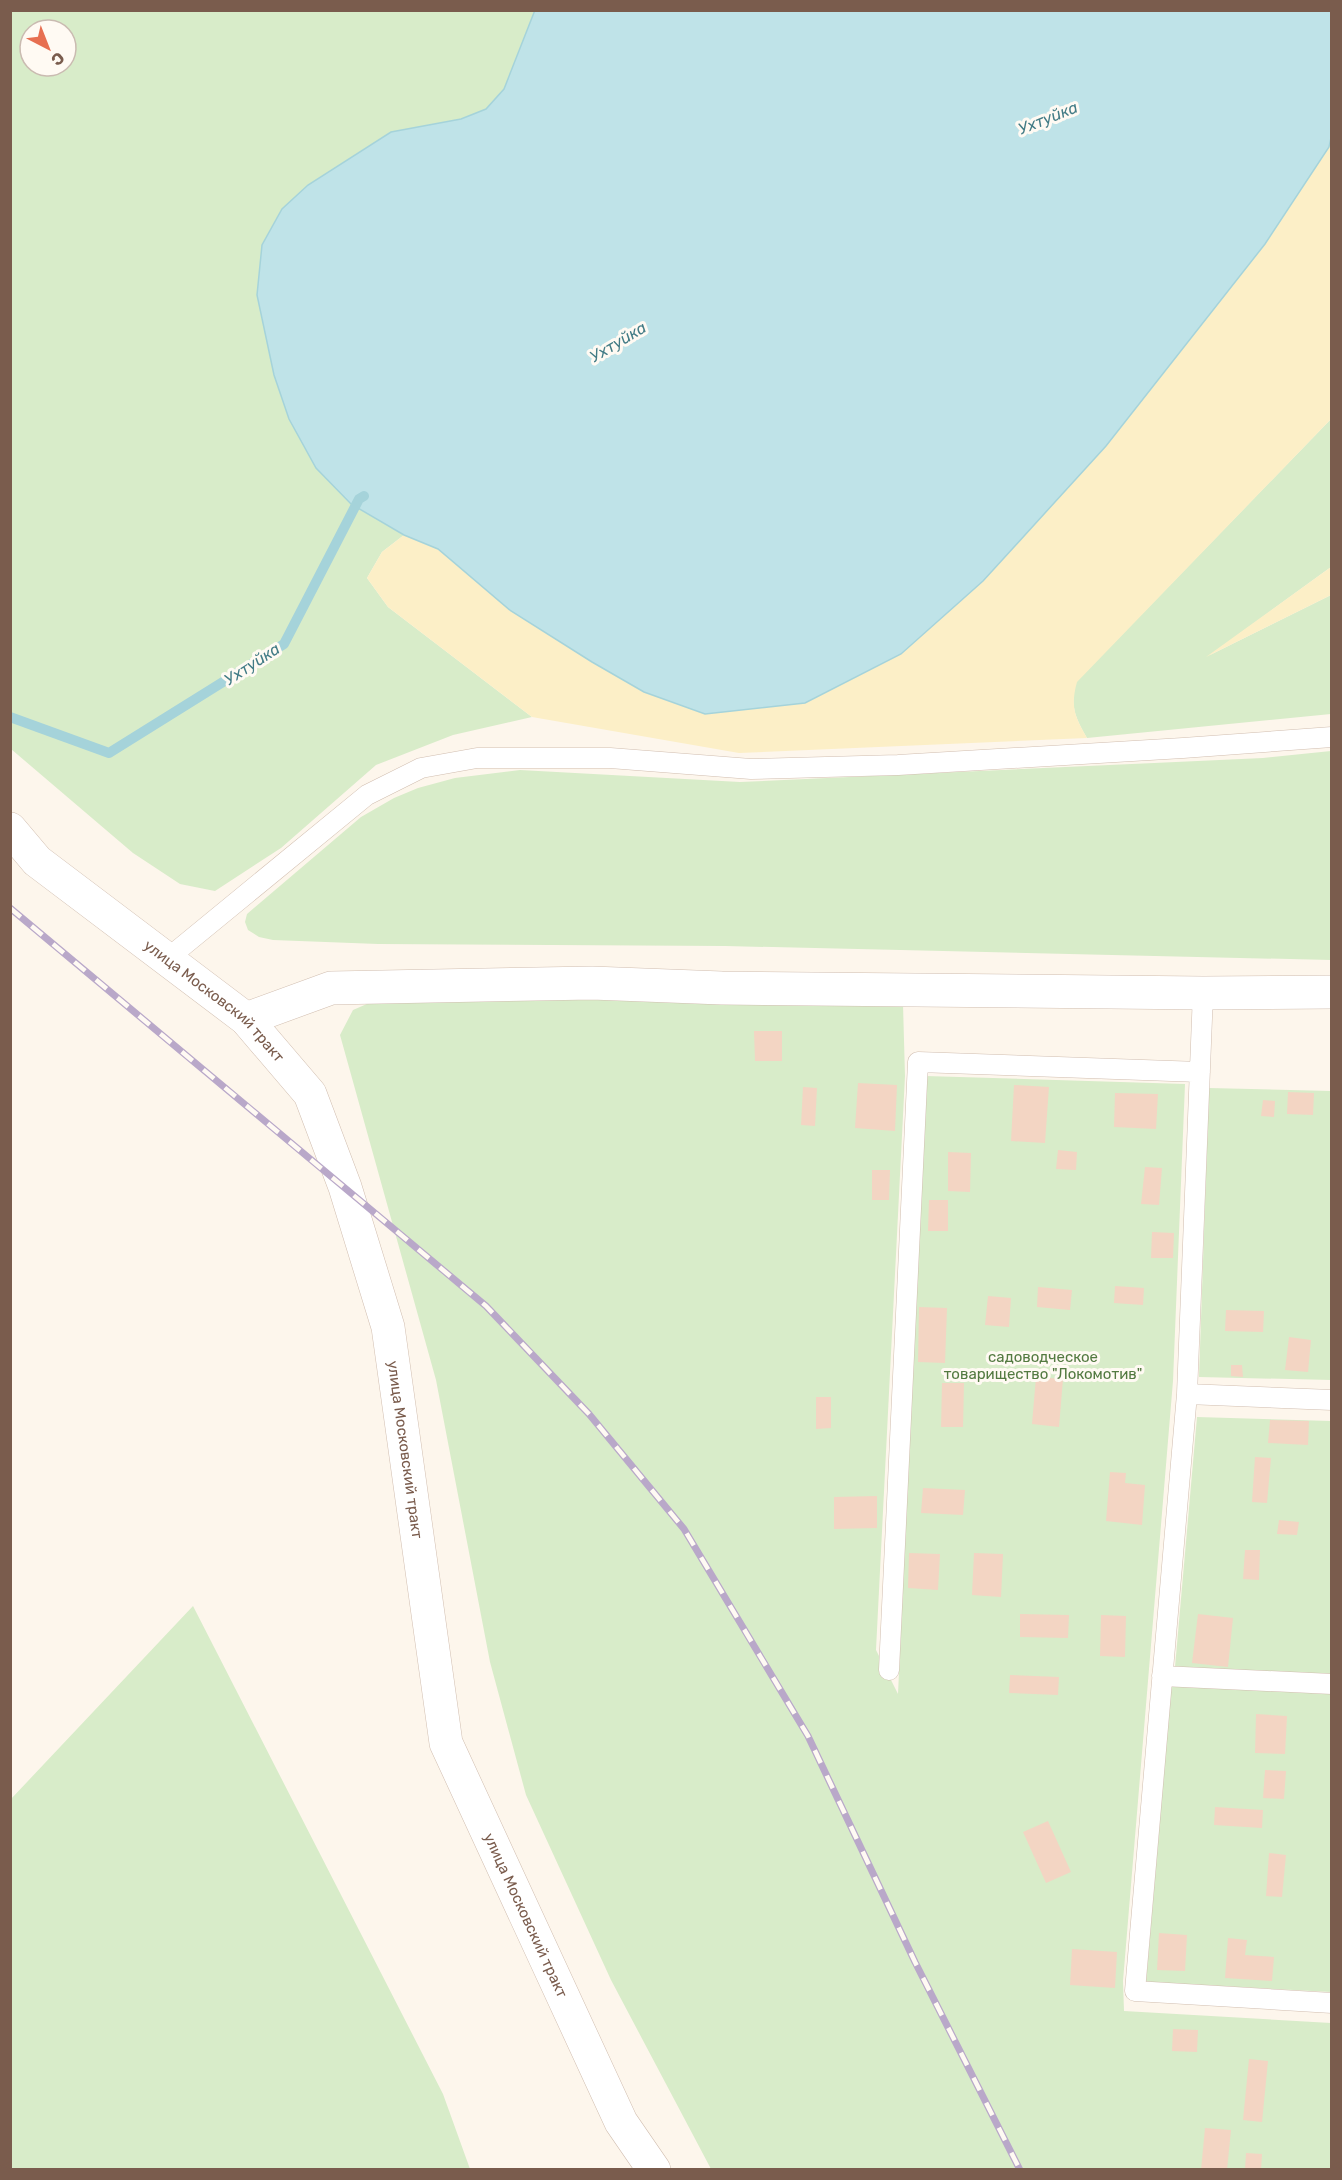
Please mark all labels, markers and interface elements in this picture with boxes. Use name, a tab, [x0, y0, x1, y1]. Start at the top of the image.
north arrow	[18, 18, 78, 78]
text: С	[47, 48, 68, 70]
water label: Ухтуйка	[1015, 97, 1081, 139]
water label: Ухтуйка	[586, 318, 650, 366]
water label: Ухтуйка	[221, 639, 283, 689]
street label: улица Московский тракт	[140, 936, 288, 1066]
park label: садоводческое товарищество "Локомотив"	[944, 1348, 1142, 1383]
street label: улица Московский тракт	[384, 1359, 426, 1540]
street label: улица Московский тракт	[480, 1830, 571, 2001]

